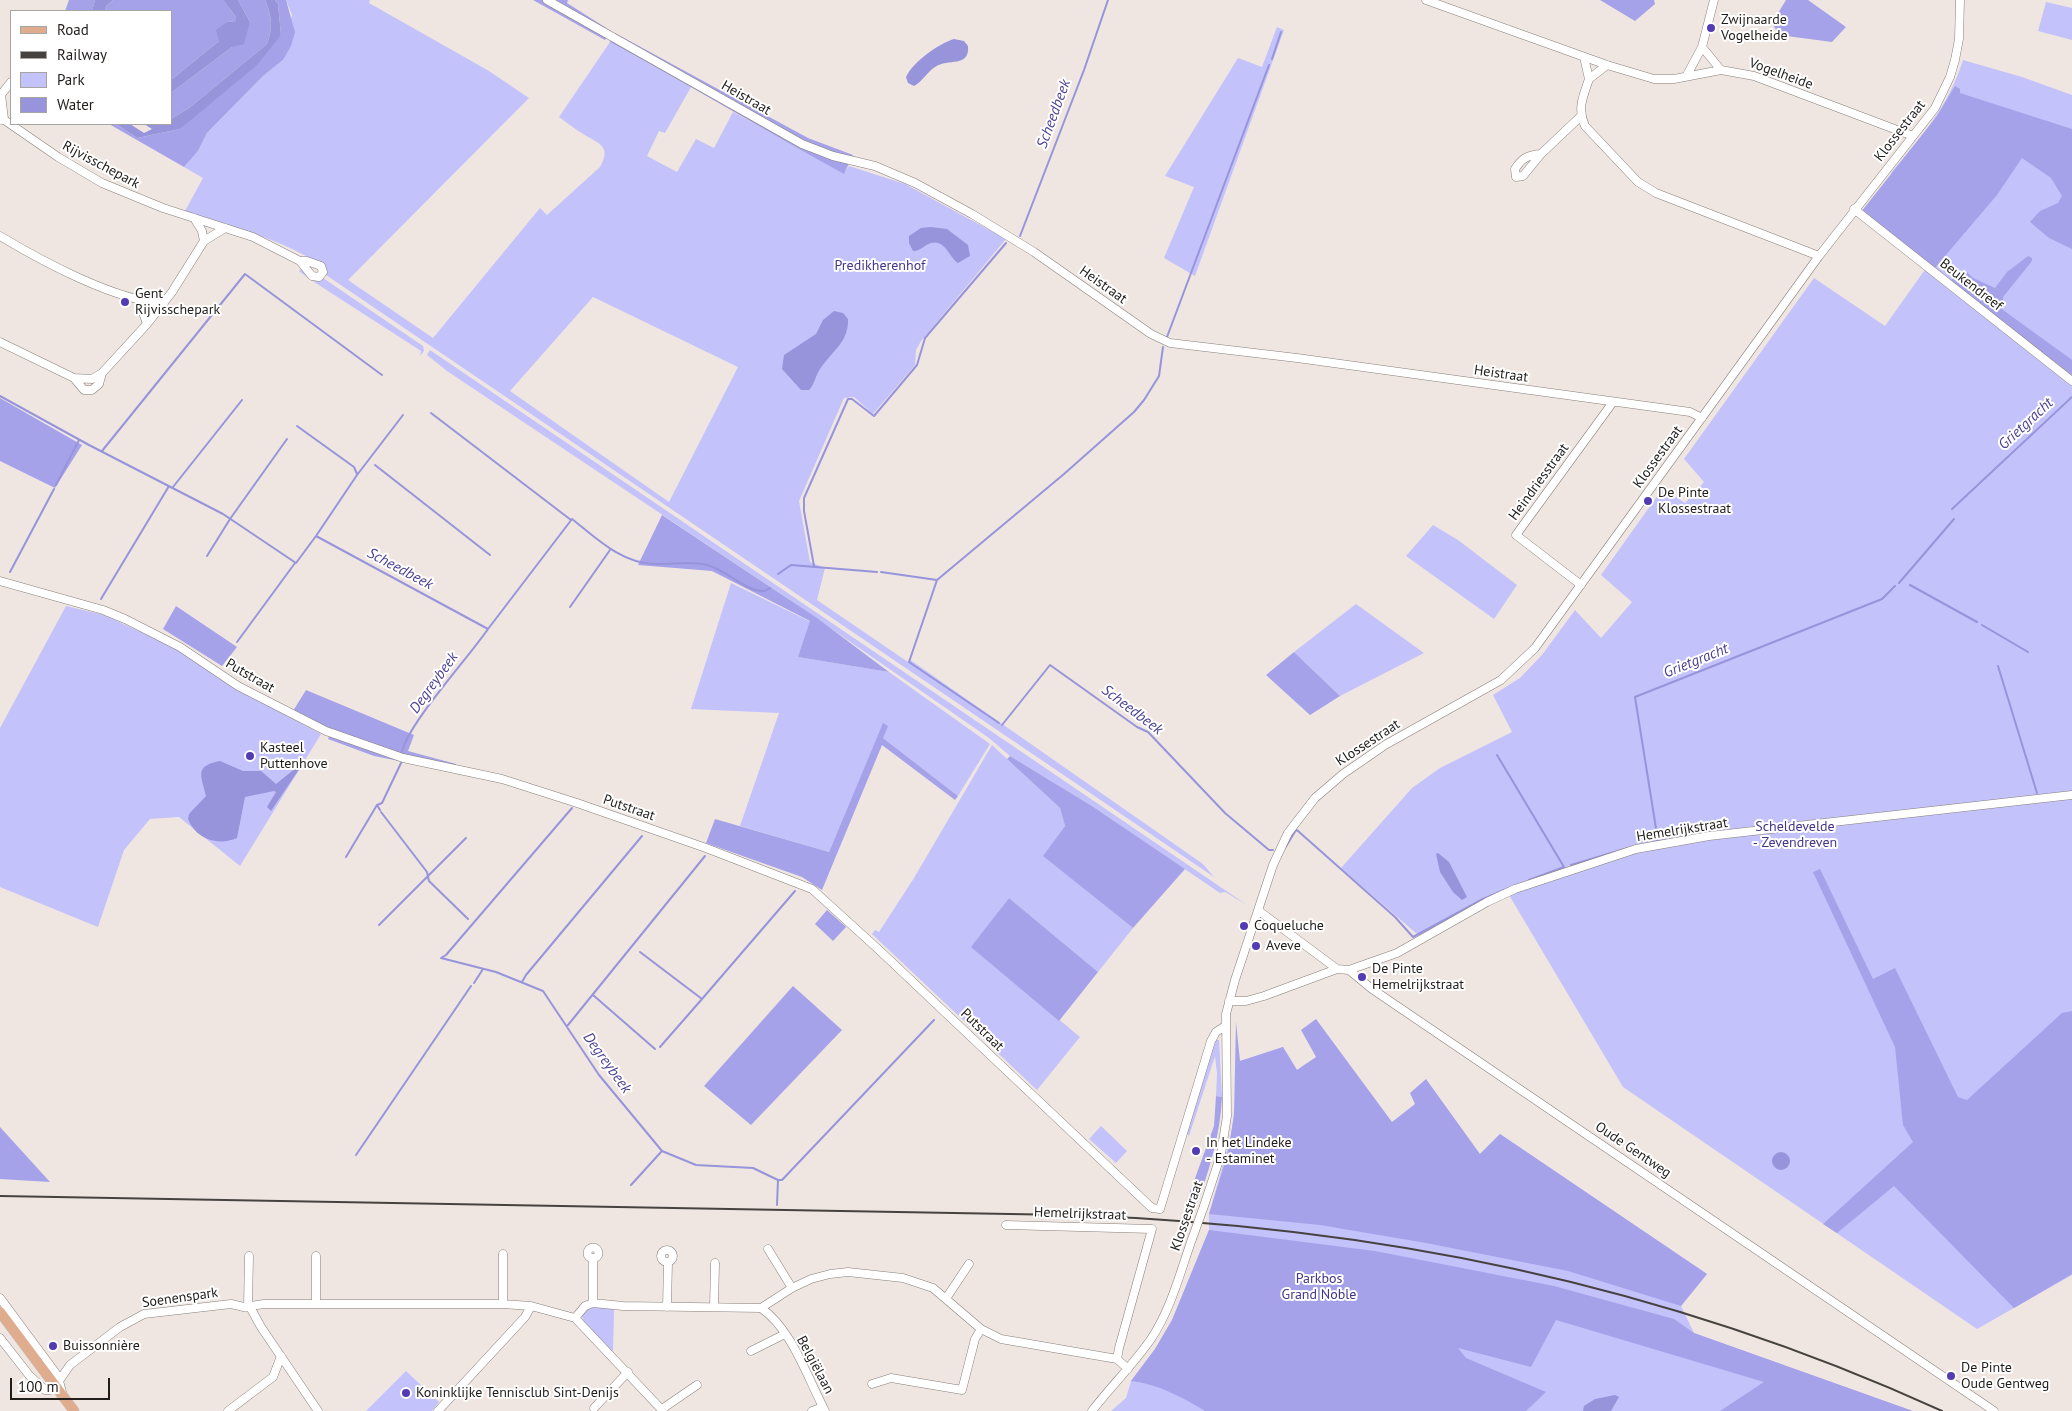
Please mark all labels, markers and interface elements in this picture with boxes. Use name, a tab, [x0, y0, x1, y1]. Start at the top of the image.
legend	[10, 10, 172, 125]
place label: Zwijnaarde Vogelheide	[1721, 12, 1788, 44]
text: Road	[57, 20, 89, 39]
marker: Zwijnaarde Vogelheide	[1705, 22, 1717, 34]
text: Railway	[57, 45, 107, 64]
street label: Vogelheide	[1747, 55, 1815, 93]
text: Park	[57, 70, 85, 89]
street label: Heistraat	[718, 77, 774, 119]
water label: Scheedbeek	[1033, 77, 1075, 151]
text: Water	[57, 95, 94, 114]
street label: Klossestraat	[1871, 97, 1929, 165]
street label: Rijvisschepark	[59, 138, 143, 192]
street label: Beukendreef	[1936, 255, 2006, 315]
park label: Predikherenhof	[835, 258, 925, 274]
street label: Heistraat	[1076, 263, 1130, 307]
place label: Gent Rijvisschepark	[135, 286, 220, 318]
marker: Gent Rijvisschepark	[119, 296, 131, 308]
street label: Heistraat	[1473, 362, 1529, 386]
water label: Grietgracht	[1995, 394, 2057, 454]
street label: Klossestraat	[1630, 423, 1686, 491]
street label: Heindriesstraat	[1505, 440, 1573, 524]
place label: De Pinte Klossestraat	[1658, 485, 1731, 518]
marker: De Pinte Klossestraat	[1642, 495, 1654, 507]
water label: Scheedbeek	[364, 544, 436, 594]
water label: Grietgracht	[1661, 640, 1731, 682]
water label: Degreybeek	[406, 649, 462, 717]
street label: Putstraat	[223, 655, 277, 697]
water label: Scheedbeek	[1098, 681, 1166, 739]
street label: Klossestraat	[1333, 716, 1403, 770]
place label: Kasteel Puttenhove	[260, 740, 328, 772]
marker: Kasteel Puttenhove	[244, 750, 256, 762]
street label: Putstraat	[601, 791, 657, 825]
street label: Hemelrijkstraat	[1635, 815, 1729, 845]
park label: Scheldevelde - Zevendreven	[1753, 819, 1837, 852]
place label: Coqueluche	[1254, 918, 1324, 934]
marker: Coqueluche	[1238, 920, 1250, 932]
place label: Aveve	[1266, 938, 1301, 954]
marker: Aveve	[1250, 940, 1262, 952]
place label: De Pinte Hemelrijkstraat	[1372, 961, 1464, 994]
marker: De Pinte Hemelrijkstraat	[1356, 971, 1368, 983]
street label: Putstraat	[957, 1005, 1007, 1055]
water label: Degreybeek	[579, 1029, 635, 1097]
street label: Oude Gentweg	[1592, 1118, 1674, 1182]
place label: In het Lindeke - Estaminet	[1206, 1135, 1292, 1168]
marker: In het Lindeke - Estaminet	[1190, 1145, 1202, 1157]
street label: Klossestraat	[1167, 1179, 1207, 1253]
street label: Hemelrijkstraat	[1034, 1204, 1126, 1224]
park label: Parkbos Grand Noble	[1282, 1271, 1356, 1304]
street label: Soenenspark	[141, 1284, 219, 1312]
street label: Belgiëlaan	[793, 1333, 837, 1397]
place label: Buissonnière	[63, 1338, 140, 1354]
marker: Buissonnière	[47, 1340, 59, 1352]
place label: De Pinte Oude Gentweg	[1961, 1360, 2049, 1392]
scale bar	[12, 1368, 112, 1400]
marker: De Pinte Oude Gentweg	[1945, 1370, 1957, 1382]
text: 100 m	[18, 1377, 59, 1396]
place label: Koninklijke Tennisclub Sint-Denijs	[416, 1385, 619, 1401]
marker: Koninklijke Tennisclub Sint-Denijs	[400, 1387, 412, 1399]

